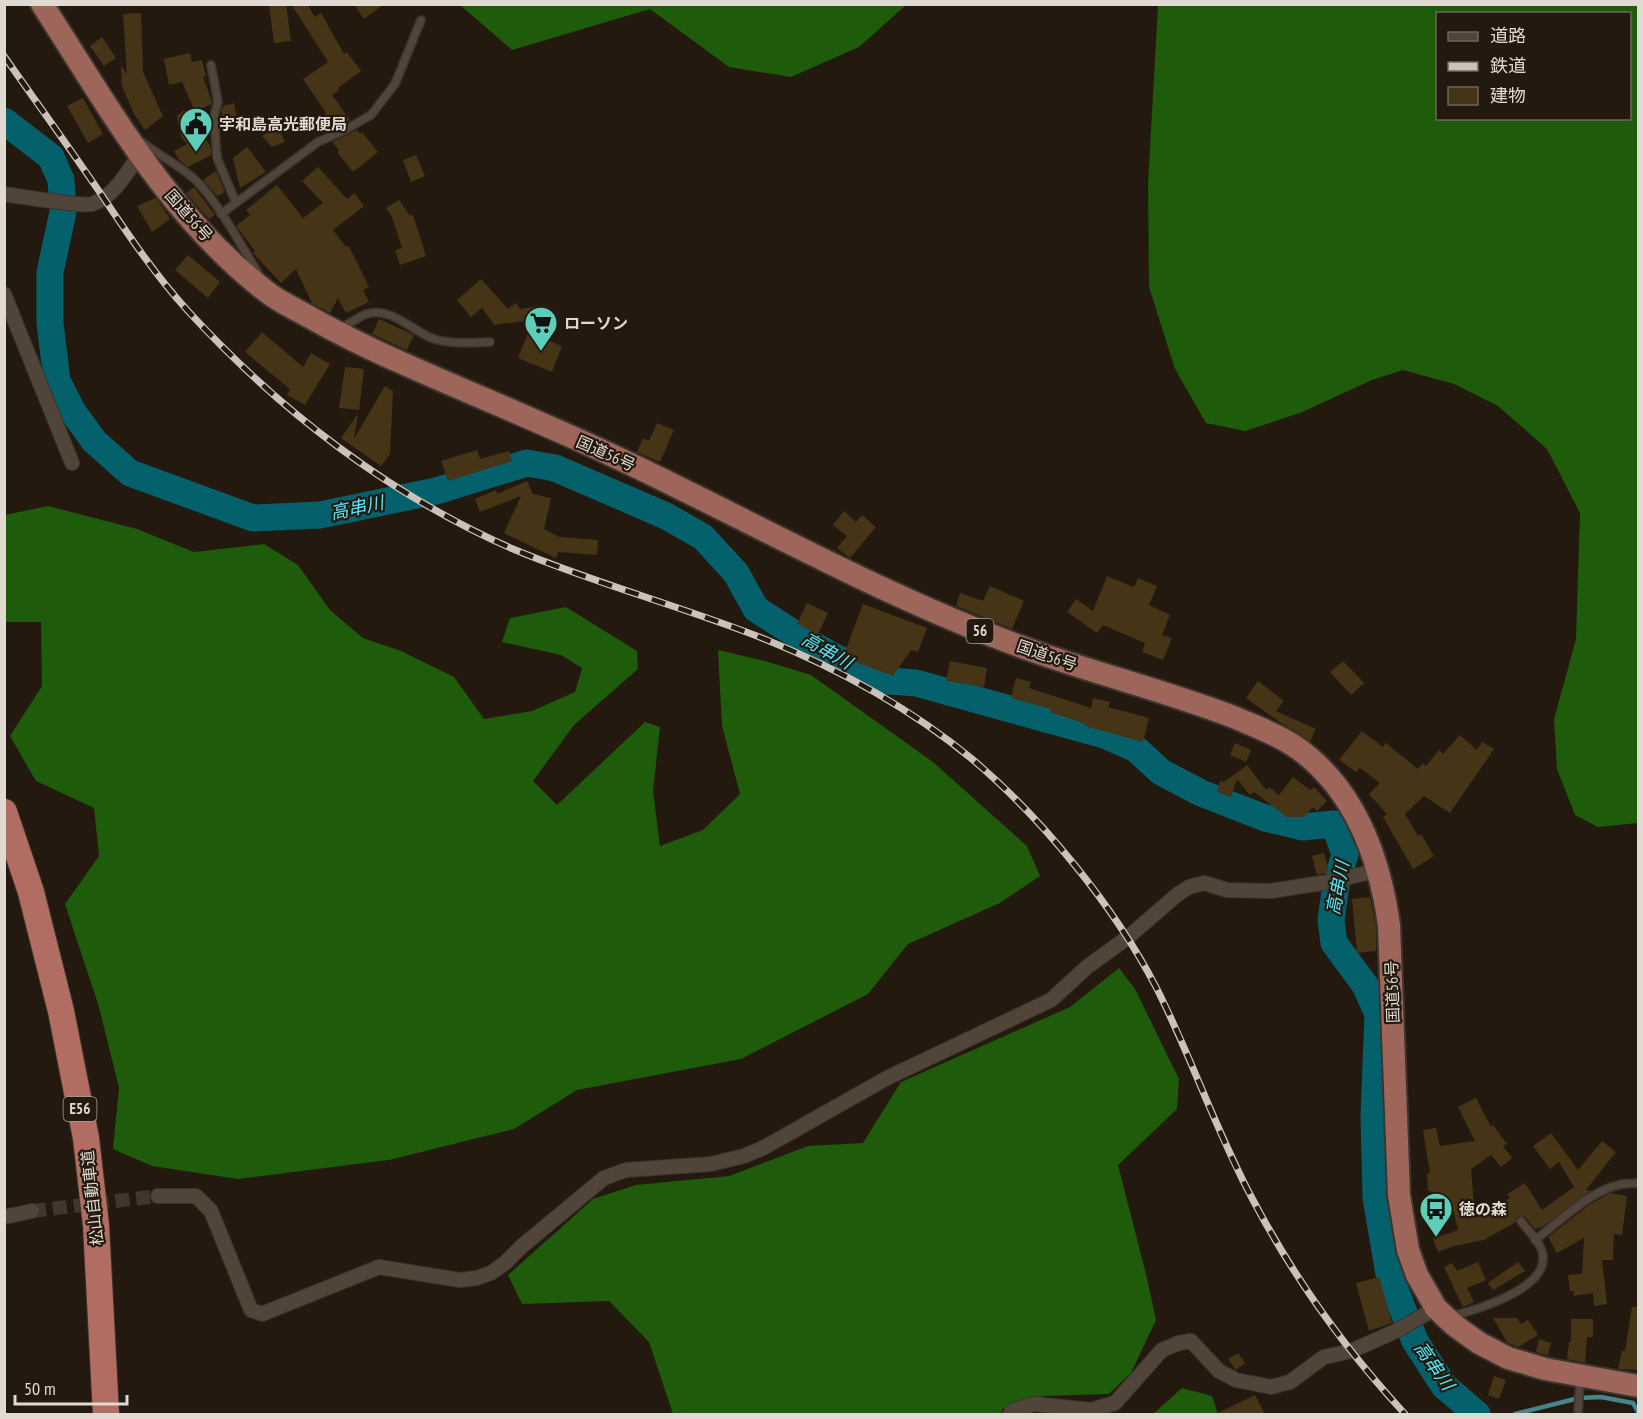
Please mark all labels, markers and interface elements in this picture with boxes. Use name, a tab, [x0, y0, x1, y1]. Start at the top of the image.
legend	[1436, 12, 1631, 120]
text: 道路	[1490, 24, 1526, 47]
text: 鉄道	[1490, 54, 1526, 77]
text: 建物	[1490, 84, 1526, 107]
public building icon: 宇和島高光郵便局	[178, 106, 214, 153]
place label: 宇和島高光郵便局	[219, 114, 347, 134]
street label: 国道56号	[161, 185, 217, 245]
supermarket icon: ローソン	[523, 305, 559, 352]
place label: ローソン	[564, 313, 628, 333]
street label: 国道56号	[573, 431, 639, 475]
water label: 高串川	[328, 490, 388, 524]
road number: 56	[966, 619, 994, 643]
water label: 高串川	[798, 627, 858, 675]
street label: 国道56号	[1014, 635, 1080, 675]
water label: 高串川	[1321, 857, 1354, 917]
street label: 国道56号	[1381, 960, 1403, 1024]
road number: E56	[64, 1097, 97, 1121]
street label: 松山自動車道	[77, 1149, 107, 1247]
bus stop icon: 徳の森	[1418, 1191, 1454, 1238]
place label: 徳の森	[1459, 1199, 1507, 1219]
water label: 高串川	[1410, 1337, 1460, 1396]
scale bar	[15, 1368, 128, 1406]
text: 50 m	[24, 1377, 56, 1400]

